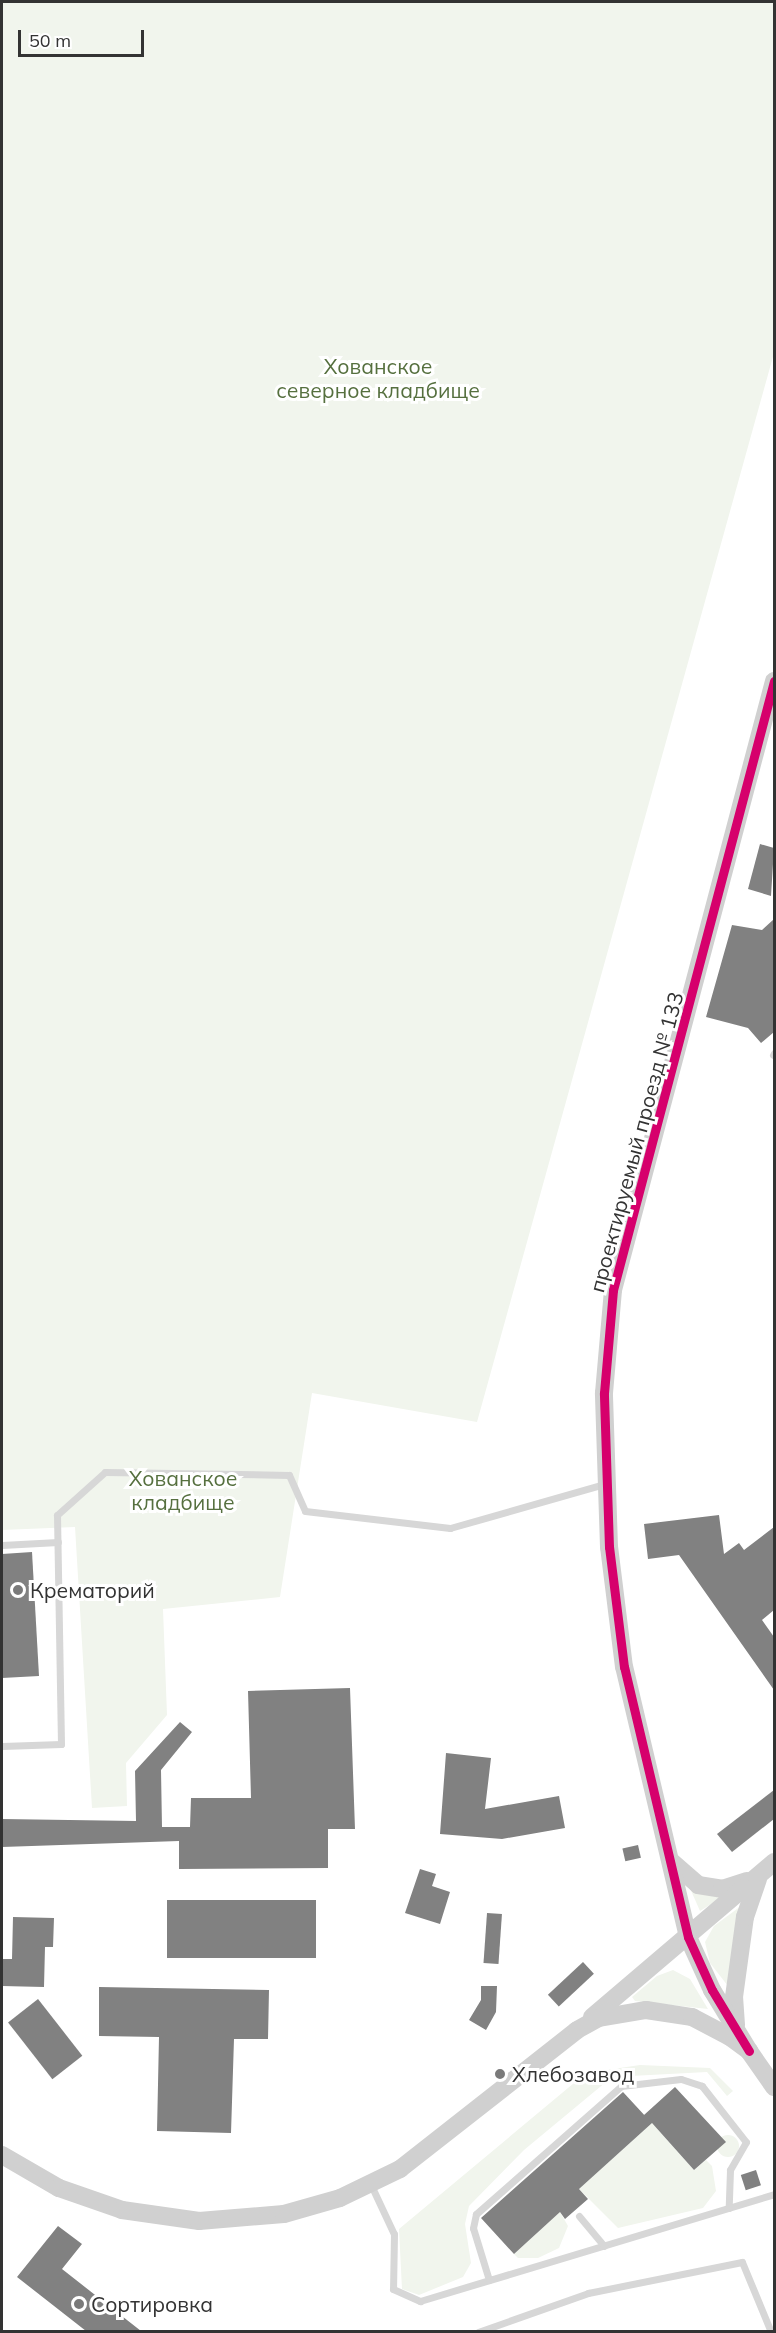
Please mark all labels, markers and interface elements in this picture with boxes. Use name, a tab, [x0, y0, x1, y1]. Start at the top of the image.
scale bar	[21, 18, 147, 56]
text: 50 m	[29, 29, 71, 52]
park label: Хованское северное кладбище	[276, 353, 480, 403]
street label: проектируемый проезд № 133	[584, 989, 688, 1295]
park label: Хованское кладбище	[129, 1465, 237, 1515]
place label: Крематорий	[30, 1577, 155, 1603]
marker: Крематорий	[11, 1583, 25, 1597]
place label: Хлебозавод	[512, 2061, 634, 2087]
marker: Хлебозавод	[493, 2067, 507, 2081]
place label: Сортировка	[91, 2291, 213, 2317]
marker: Сортировка	[72, 2297, 86, 2311]

